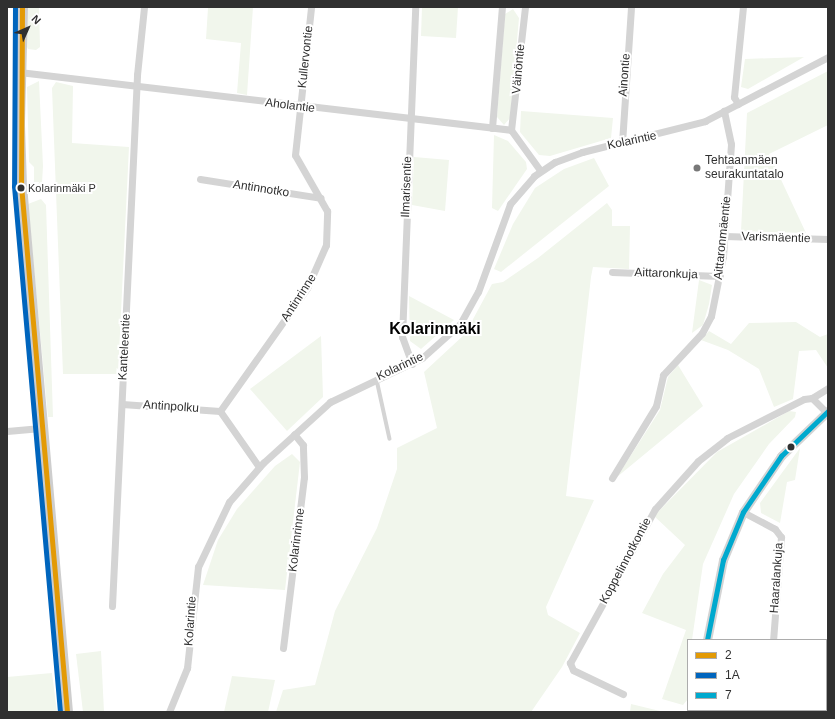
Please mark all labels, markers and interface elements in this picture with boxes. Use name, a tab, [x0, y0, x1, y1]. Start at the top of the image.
north arrow	[8, 8, 48, 48]
text: N	[29, 12, 44, 27]
street label: Kullervontie	[296, 25, 316, 89]
street label: Väinöntie	[510, 43, 528, 95]
street label: Ainontie	[616, 53, 634, 97]
street label: Aholantie	[264, 96, 316, 116]
street label: Kolarintie	[606, 129, 658, 153]
place label: Tehtaanmäen seurakuntatalo	[705, 154, 784, 182]
street label: Ilmarisentie	[399, 156, 415, 218]
marker: Tehtaanmäen seurakuntatalo	[692, 163, 702, 173]
street label: Antinnotko	[232, 177, 290, 201]
place label: Kolarinmäki P	[28, 181, 96, 195]
marker: Kolarinmäki P	[16, 183, 26, 193]
street label: Aittaronmäentie	[711, 195, 735, 281]
street label: Varismäentie	[741, 230, 811, 246]
street label: Aittaronkuja	[634, 266, 698, 282]
street label: Antinrinne	[278, 271, 320, 325]
street label: Kanteleentie	[116, 313, 134, 381]
district label: Kolarinmäki	[389, 319, 481, 339]
street label: Kolarintie	[374, 350, 426, 384]
street label: Antinpolku	[143, 398, 199, 416]
unlabelled marker	[786, 442, 796, 452]
street label: Kolarinrinne	[286, 507, 308, 573]
street label: Koppelinnotkontie	[597, 515, 655, 607]
street label: Haaralankuja	[767, 542, 787, 614]
street label: Kolarintie	[182, 596, 200, 646]
legend	[687, 639, 827, 711]
text: 2	[725, 648, 732, 662]
text: 1A	[725, 668, 740, 682]
text: 7	[725, 688, 732, 702]

